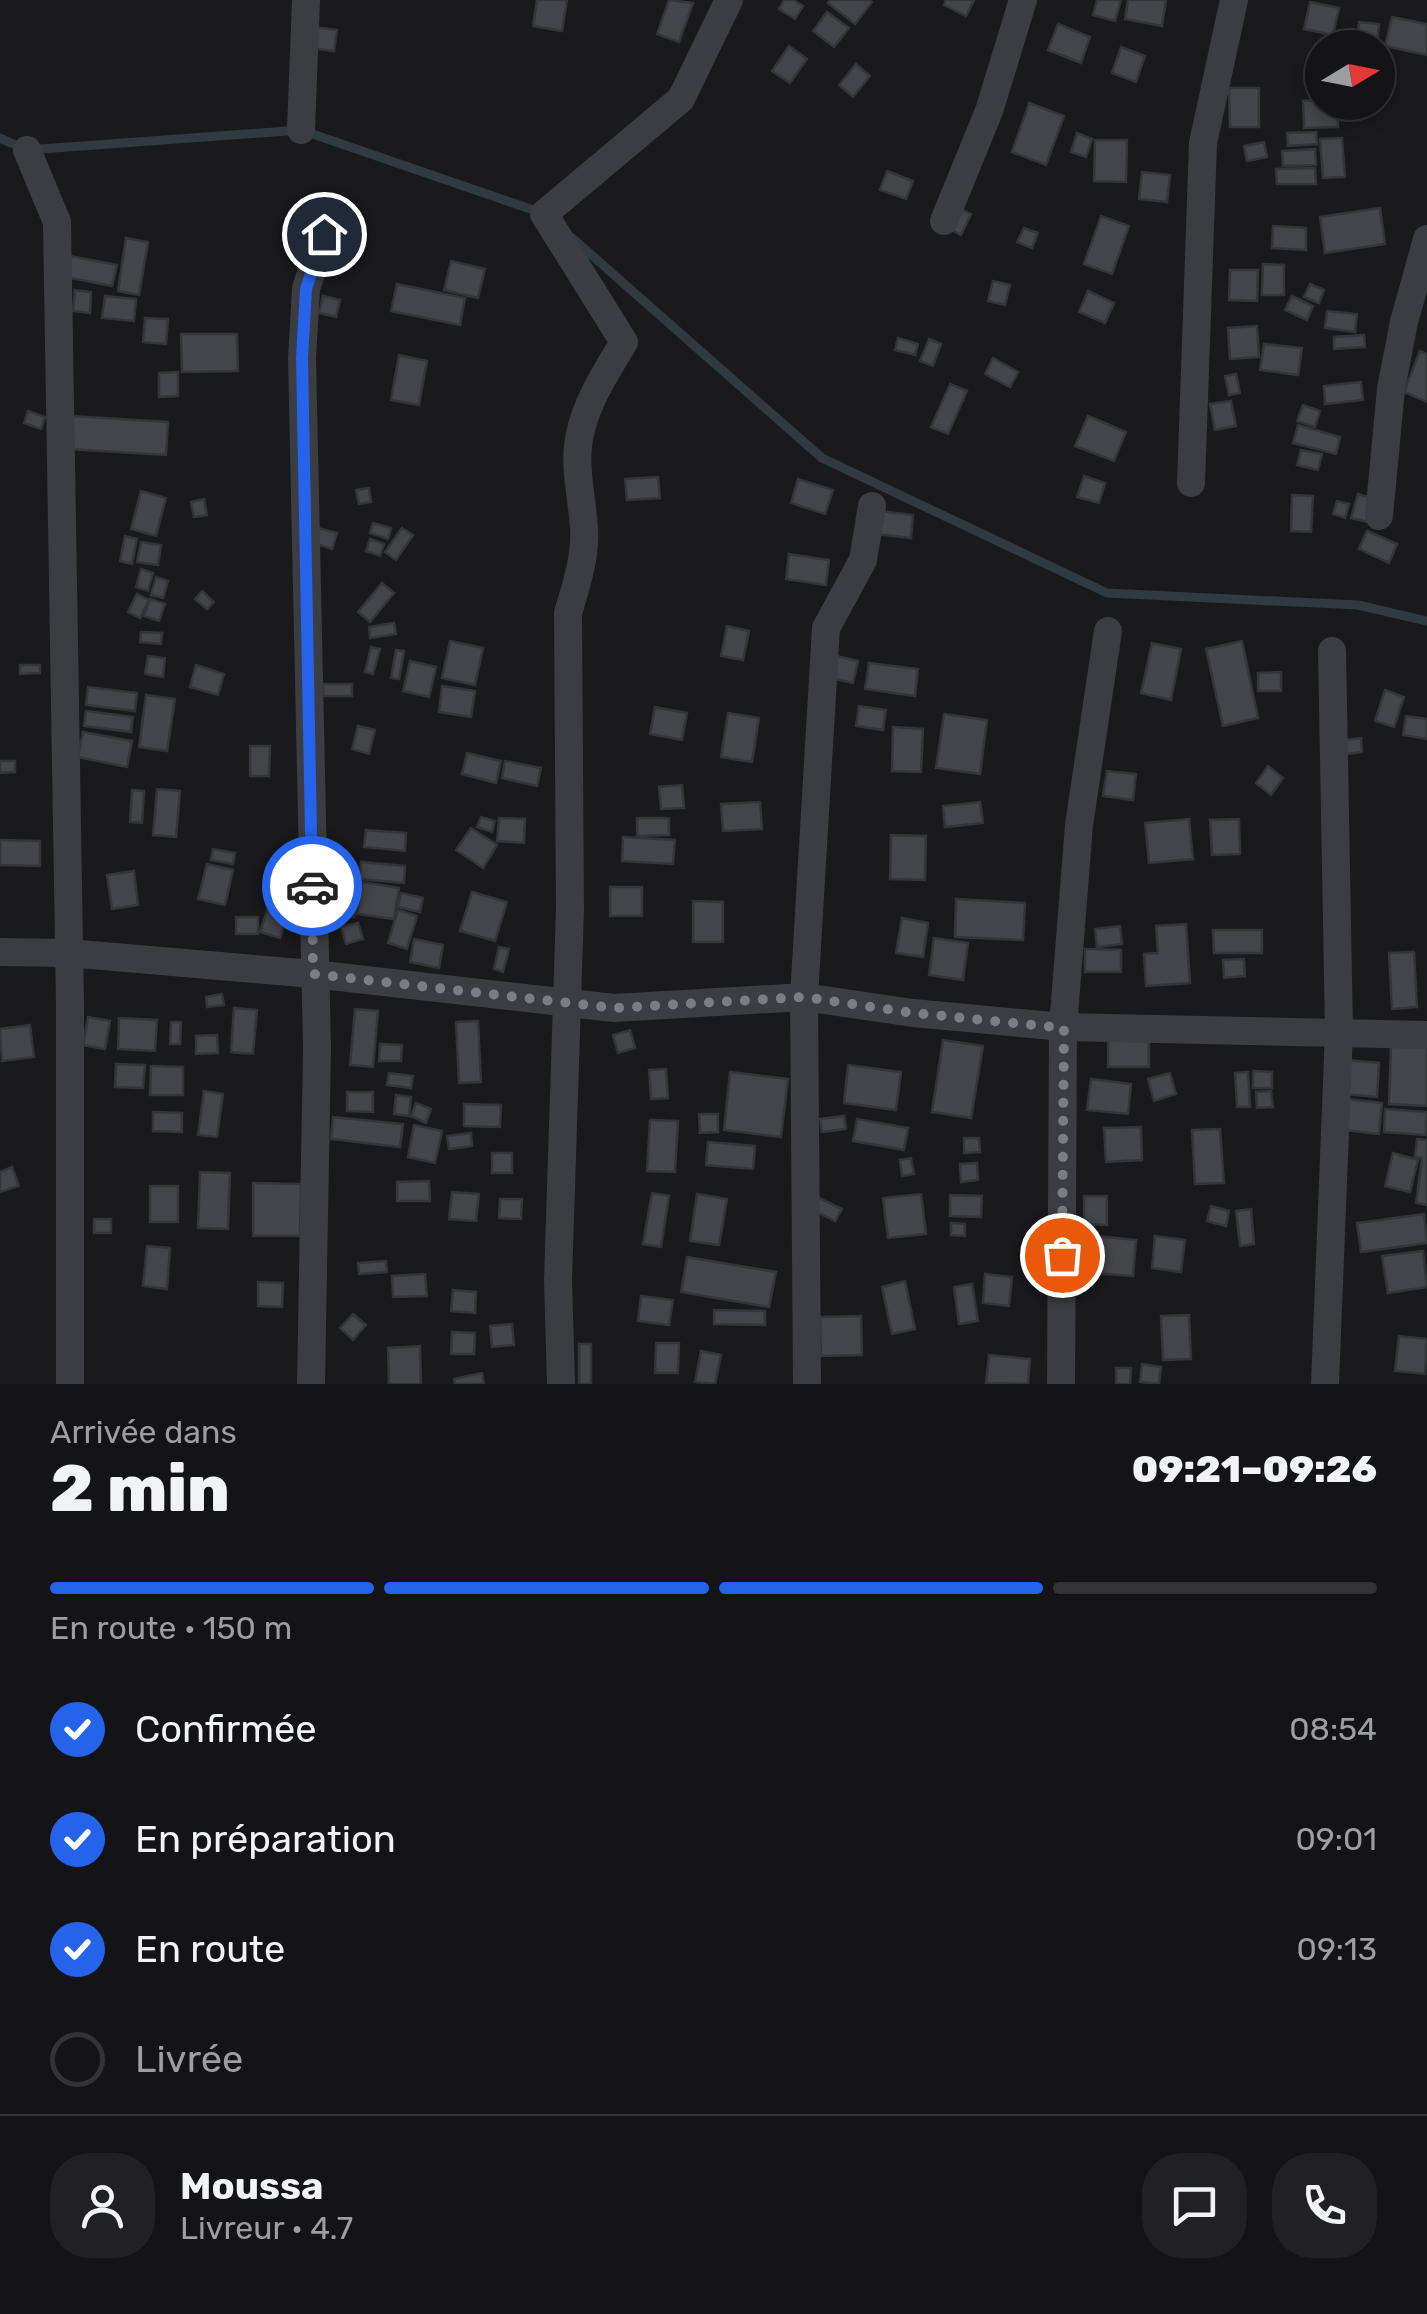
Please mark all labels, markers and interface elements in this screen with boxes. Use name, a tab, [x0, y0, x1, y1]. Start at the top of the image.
north arrow	[1305, 30, 1395, 120]
map controls	[1305, 30, 1395, 120]
pin	[282, 192, 367, 277]
icon: home	[297, 207, 352, 262]
courier	[262, 836, 362, 936]
icon: car	[285, 859, 340, 914]
pin	[1020, 1213, 1105, 1298]
icon: bag	[1035, 1228, 1090, 1283]
text: Arrivée dans	[50, 1413, 237, 1451]
text: 09:21–09:26	[1132, 1446, 1377, 1492]
text: 2 min	[50, 1450, 230, 1527]
text: En route · 150 m	[50, 1609, 292, 1647]
icon: check	[50, 1702, 105, 1757]
text: Confirmée	[135, 1706, 317, 1752]
text: 08:54	[1289, 1710, 1377, 1748]
icon: check	[50, 1812, 105, 1867]
text: En préparation	[135, 1816, 396, 1862]
text: 09:01	[1295, 1820, 1377, 1858]
icon: check	[50, 1922, 105, 1977]
text: En route	[135, 1926, 285, 1972]
text: 09:13	[1297, 1930, 1377, 1968]
text: Livrée	[135, 2036, 243, 2082]
button: person	[50, 2153, 155, 2258]
button: chat	[1142, 2153, 1247, 2258]
button: phone	[1272, 2153, 1377, 2258]
text: Moussa	[180, 2163, 324, 2209]
text: Livreur · 4.7	[180, 2209, 353, 2247]

